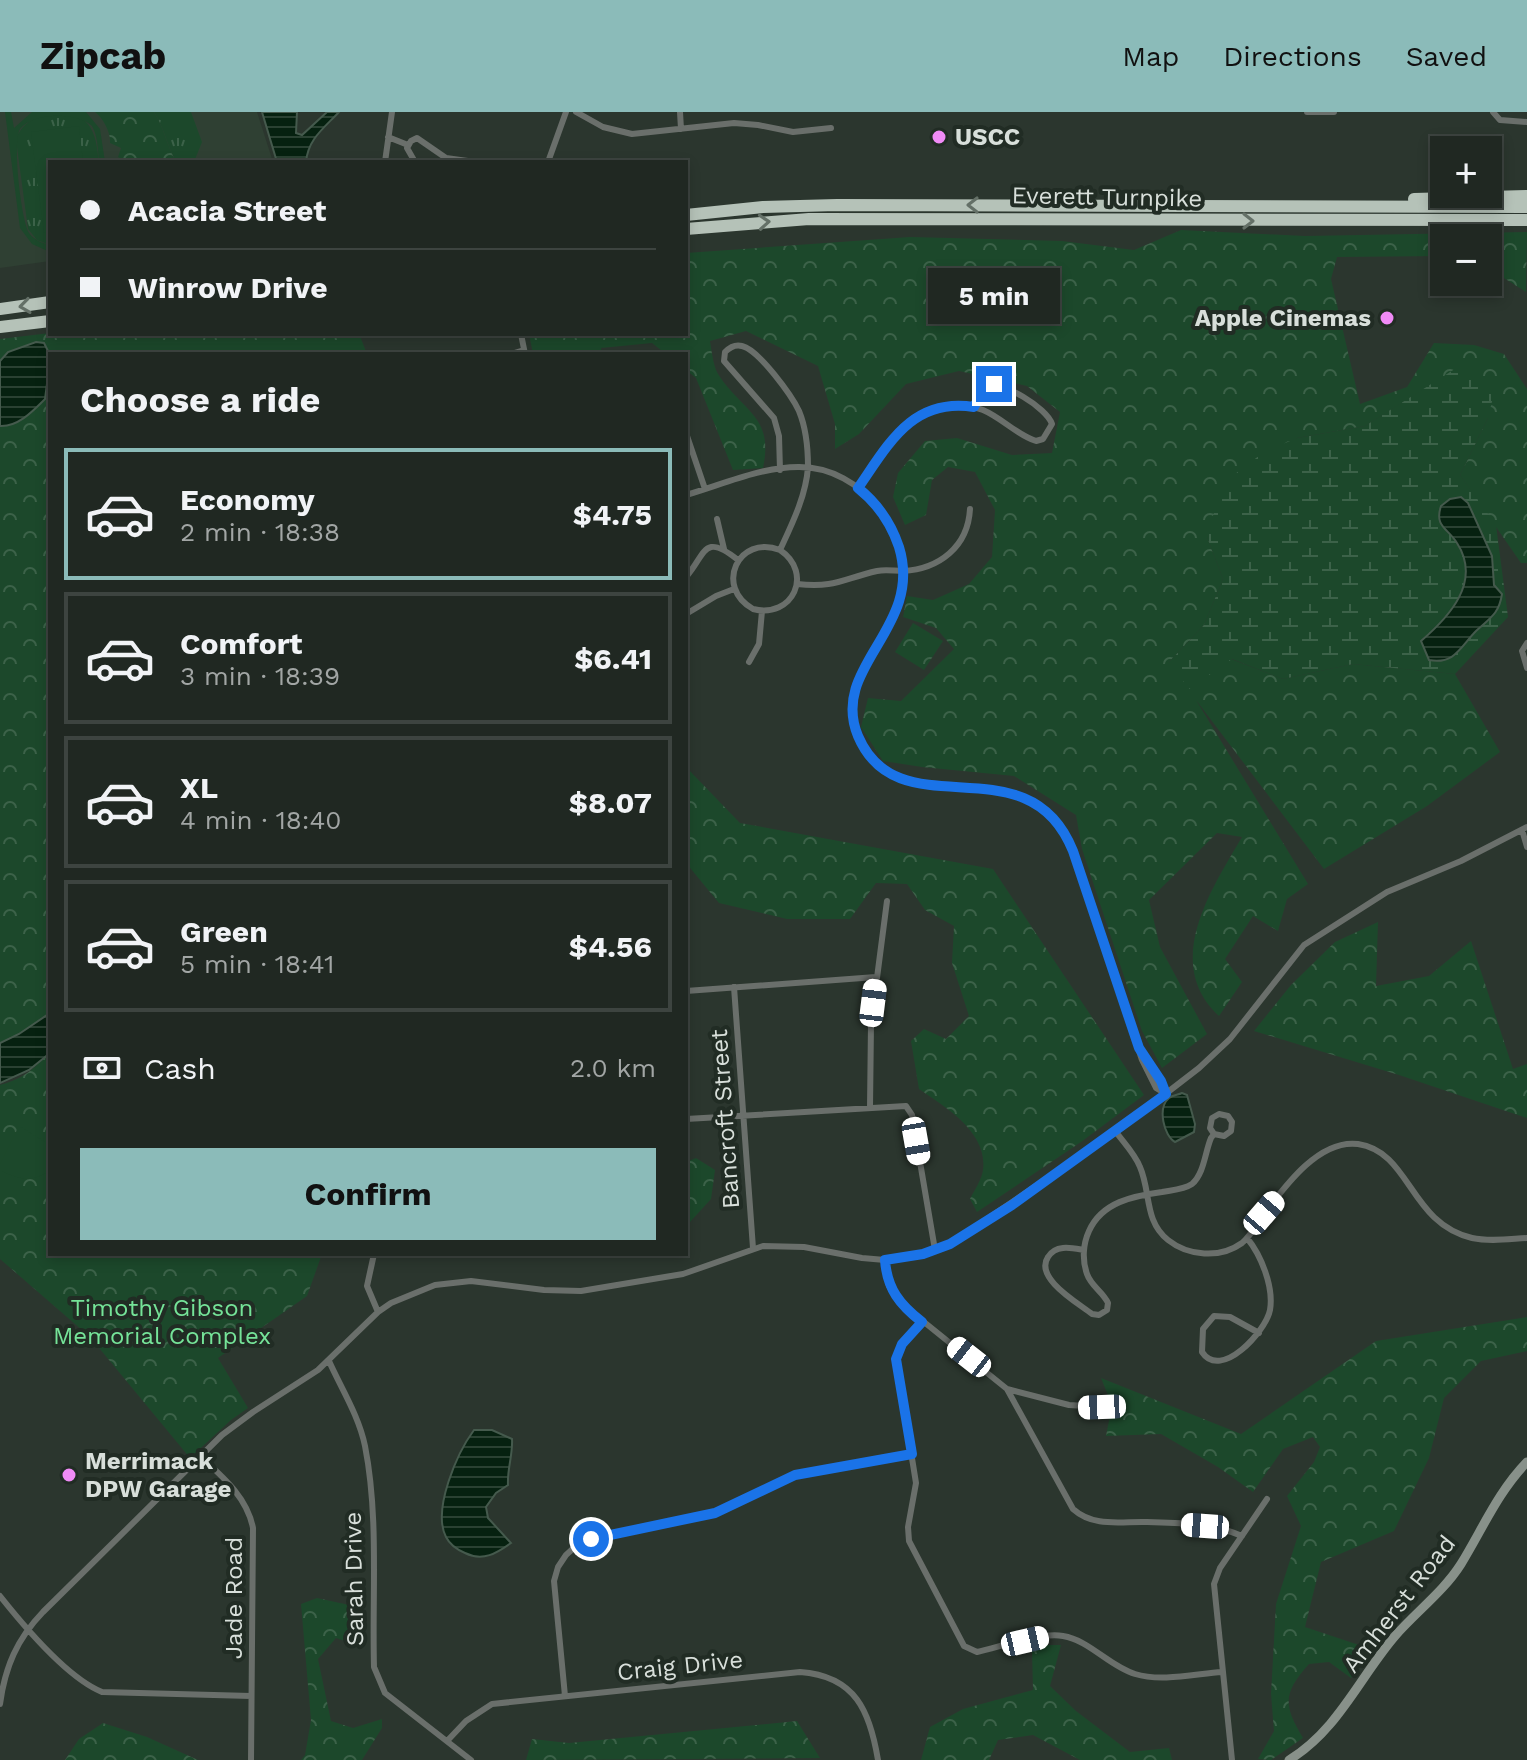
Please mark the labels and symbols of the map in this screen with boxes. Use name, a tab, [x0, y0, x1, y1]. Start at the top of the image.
place label: USCC	[955, 123, 1020, 151]
marker: USCC	[930, 128, 948, 146]
street label: Everett Turnpike	[1011, 181, 1203, 213]
one-way arrow	[966, 197, 979, 214]
one-way arrow	[1242, 212, 1255, 230]
one-way arrow	[758, 214, 771, 231]
callout: 5 min	[928, 268, 1060, 324]
one-way arrow	[18, 297, 32, 314]
place label: Apple Cinemas	[1195, 304, 1371, 332]
marker: Apple Cinemas	[1378, 309, 1396, 327]
route end	[976, 366, 1012, 402]
car	[858, 978, 888, 1028]
street label: Bancroft Street	[705, 1028, 745, 1210]
car	[900, 1115, 932, 1167]
car	[1239, 1187, 1289, 1239]
park label: Timothy Gibson Memorial Complex	[53, 1294, 271, 1350]
car	[943, 1333, 995, 1381]
car	[1078, 1394, 1126, 1420]
place label: Merrimack DPW Garage	[85, 1447, 232, 1503]
marker: Merrimack DPW Garage	[60, 1466, 78, 1484]
street label: Sarah Drive	[339, 1512, 369, 1646]
car	[1180, 1512, 1230, 1540]
route start	[573, 1521, 609, 1557]
street label: Amherst Road	[1337, 1530, 1461, 1678]
street label: Jade Road	[220, 1537, 248, 1659]
car	[999, 1624, 1051, 1658]
street label: Craig Drive	[616, 1645, 744, 1687]

